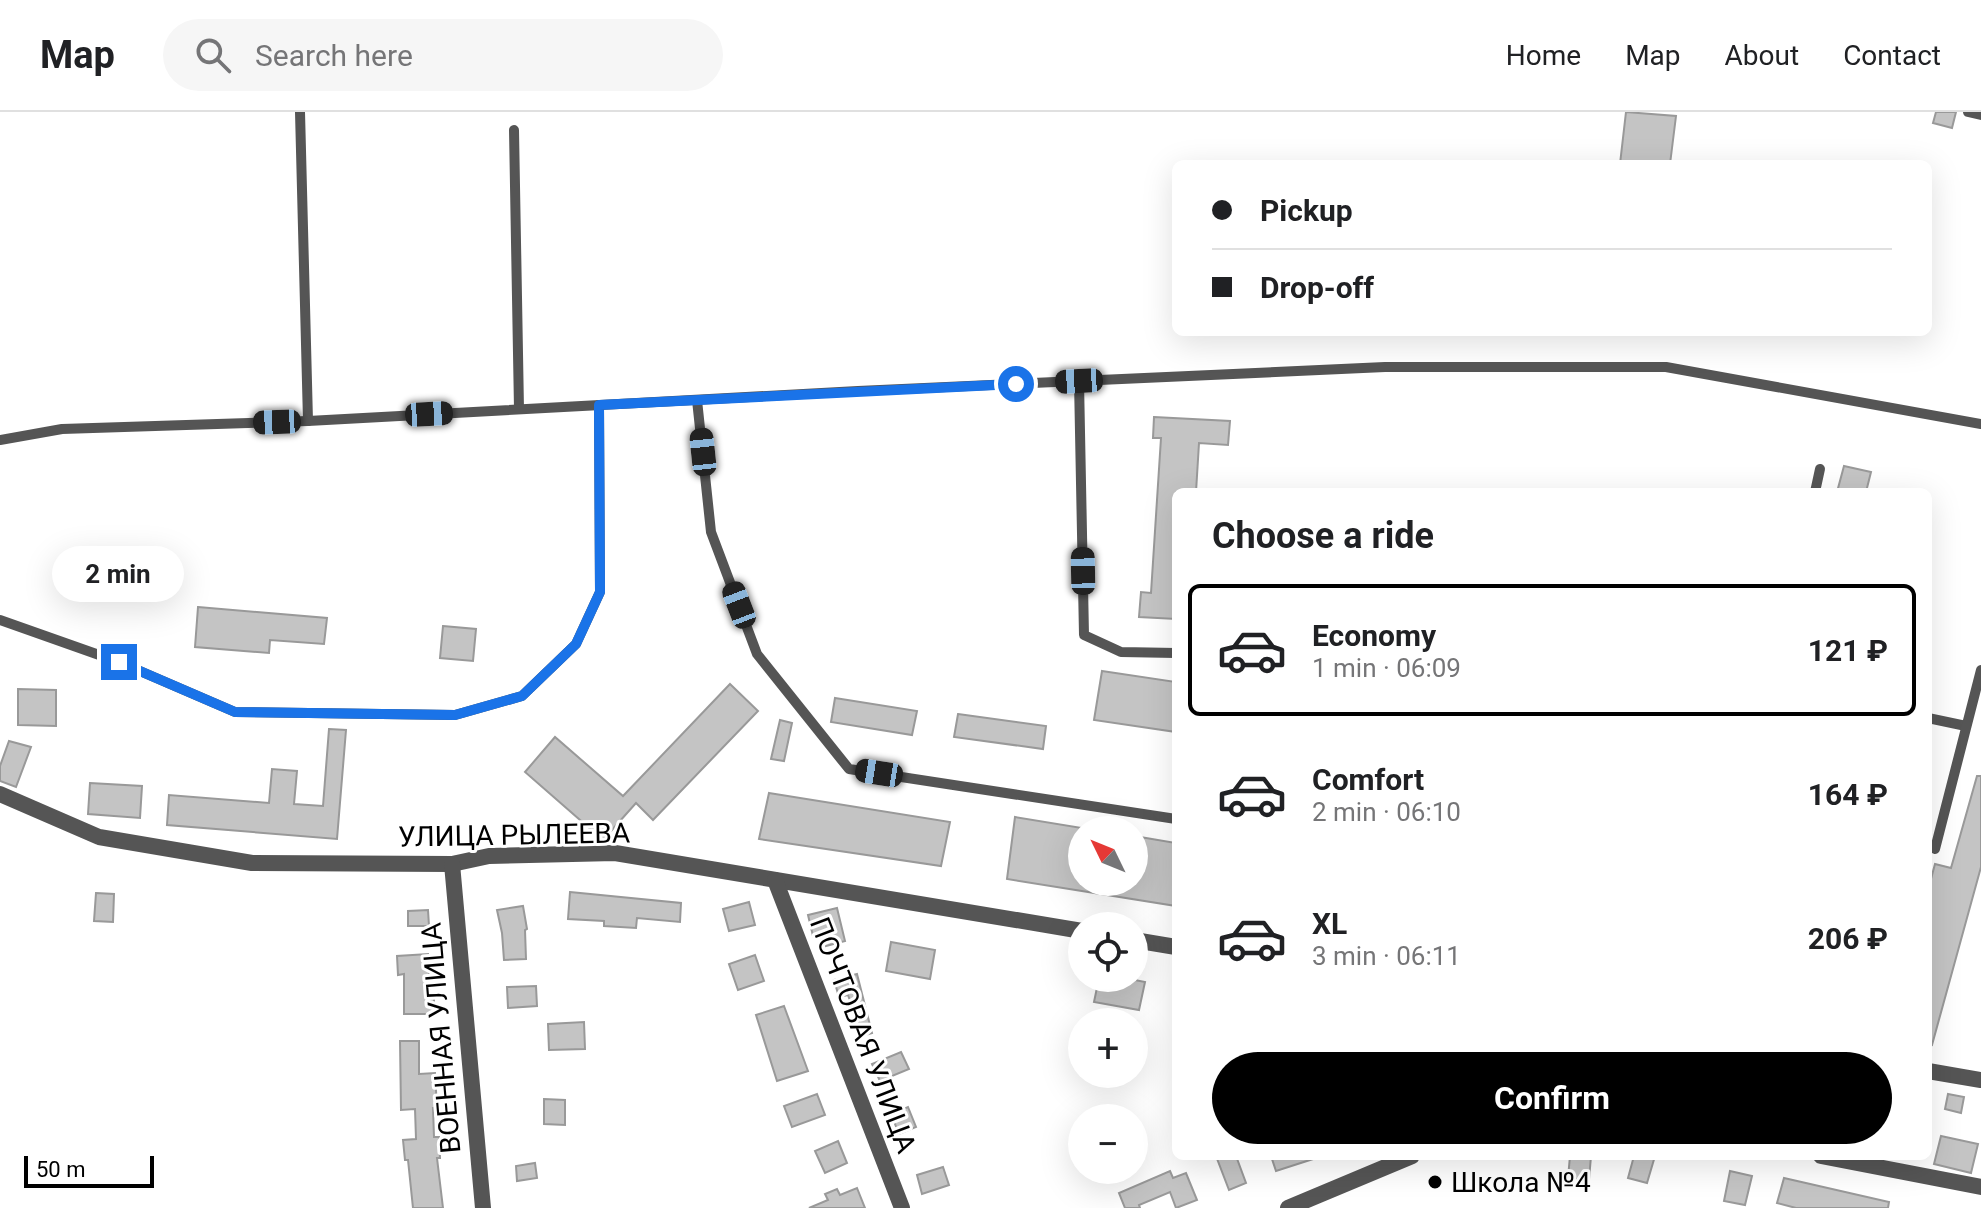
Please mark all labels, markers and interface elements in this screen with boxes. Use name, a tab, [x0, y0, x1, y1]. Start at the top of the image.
search box	[163, 19, 723, 91]
text: Map	[40, 33, 115, 77]
icon: search	[191, 33, 235, 77]
text: Search here	[255, 38, 413, 73]
text: Home	[1506, 39, 1581, 72]
text: Map	[1625, 39, 1681, 72]
text: About	[1725, 39, 1799, 72]
text: Contact	[1843, 39, 1941, 72]
text: Pickup	[1260, 193, 1353, 228]
text: Drop-off	[1260, 270, 1374, 305]
route start	[998, 366, 1034, 402]
car	[1054, 368, 1104, 394]
car	[404, 401, 454, 427]
car	[253, 409, 301, 435]
car	[689, 427, 717, 477]
text: Choose a ride	[1212, 515, 1434, 557]
callout: 2 min	[53, 546, 185, 602]
car	[1071, 547, 1095, 595]
text: 2 min	[85, 559, 151, 589]
car	[719, 578, 759, 632]
icon: car	[1216, 614, 1288, 686]
text: Economy	[1312, 618, 1436, 653]
text: 121 ₽	[1808, 633, 1888, 668]
route end	[101, 644, 137, 680]
text: 1 min · 06:09	[1312, 653, 1461, 683]
car	[853, 757, 905, 789]
icon: car	[1216, 758, 1288, 830]
text: Comfort	[1312, 762, 1424, 797]
text: 164 ₽	[1808, 777, 1888, 812]
text: 2 min · 06:10	[1312, 797, 1461, 827]
street label: УЛИЦА РЫЛЕЕВА	[398, 816, 630, 854]
north arrow	[1068, 816, 1148, 896]
map controls	[1068, 816, 1148, 1184]
icon: car	[1216, 902, 1288, 974]
text: XL	[1312, 906, 1347, 941]
button: locate	[1068, 912, 1148, 992]
street label: ПОЧТОВАЯ УЛИЦА	[803, 913, 923, 1157]
street label: ВОЕННАЯ УЛИЦА	[414, 921, 468, 1155]
text: 206 ₽	[1808, 921, 1888, 956]
text: 3 min · 06:11	[1312, 941, 1461, 971]
button: +	[1068, 1008, 1148, 1088]
button: Confirm	[1212, 1052, 1892, 1144]
button: −	[1068, 1104, 1148, 1184]
scale bar	[24, 1152, 154, 1188]
text: 50 m	[36, 1157, 85, 1182]
place label: Школа №4	[1451, 1166, 1591, 1199]
marker: Школа №4	[1426, 1173, 1444, 1191]

